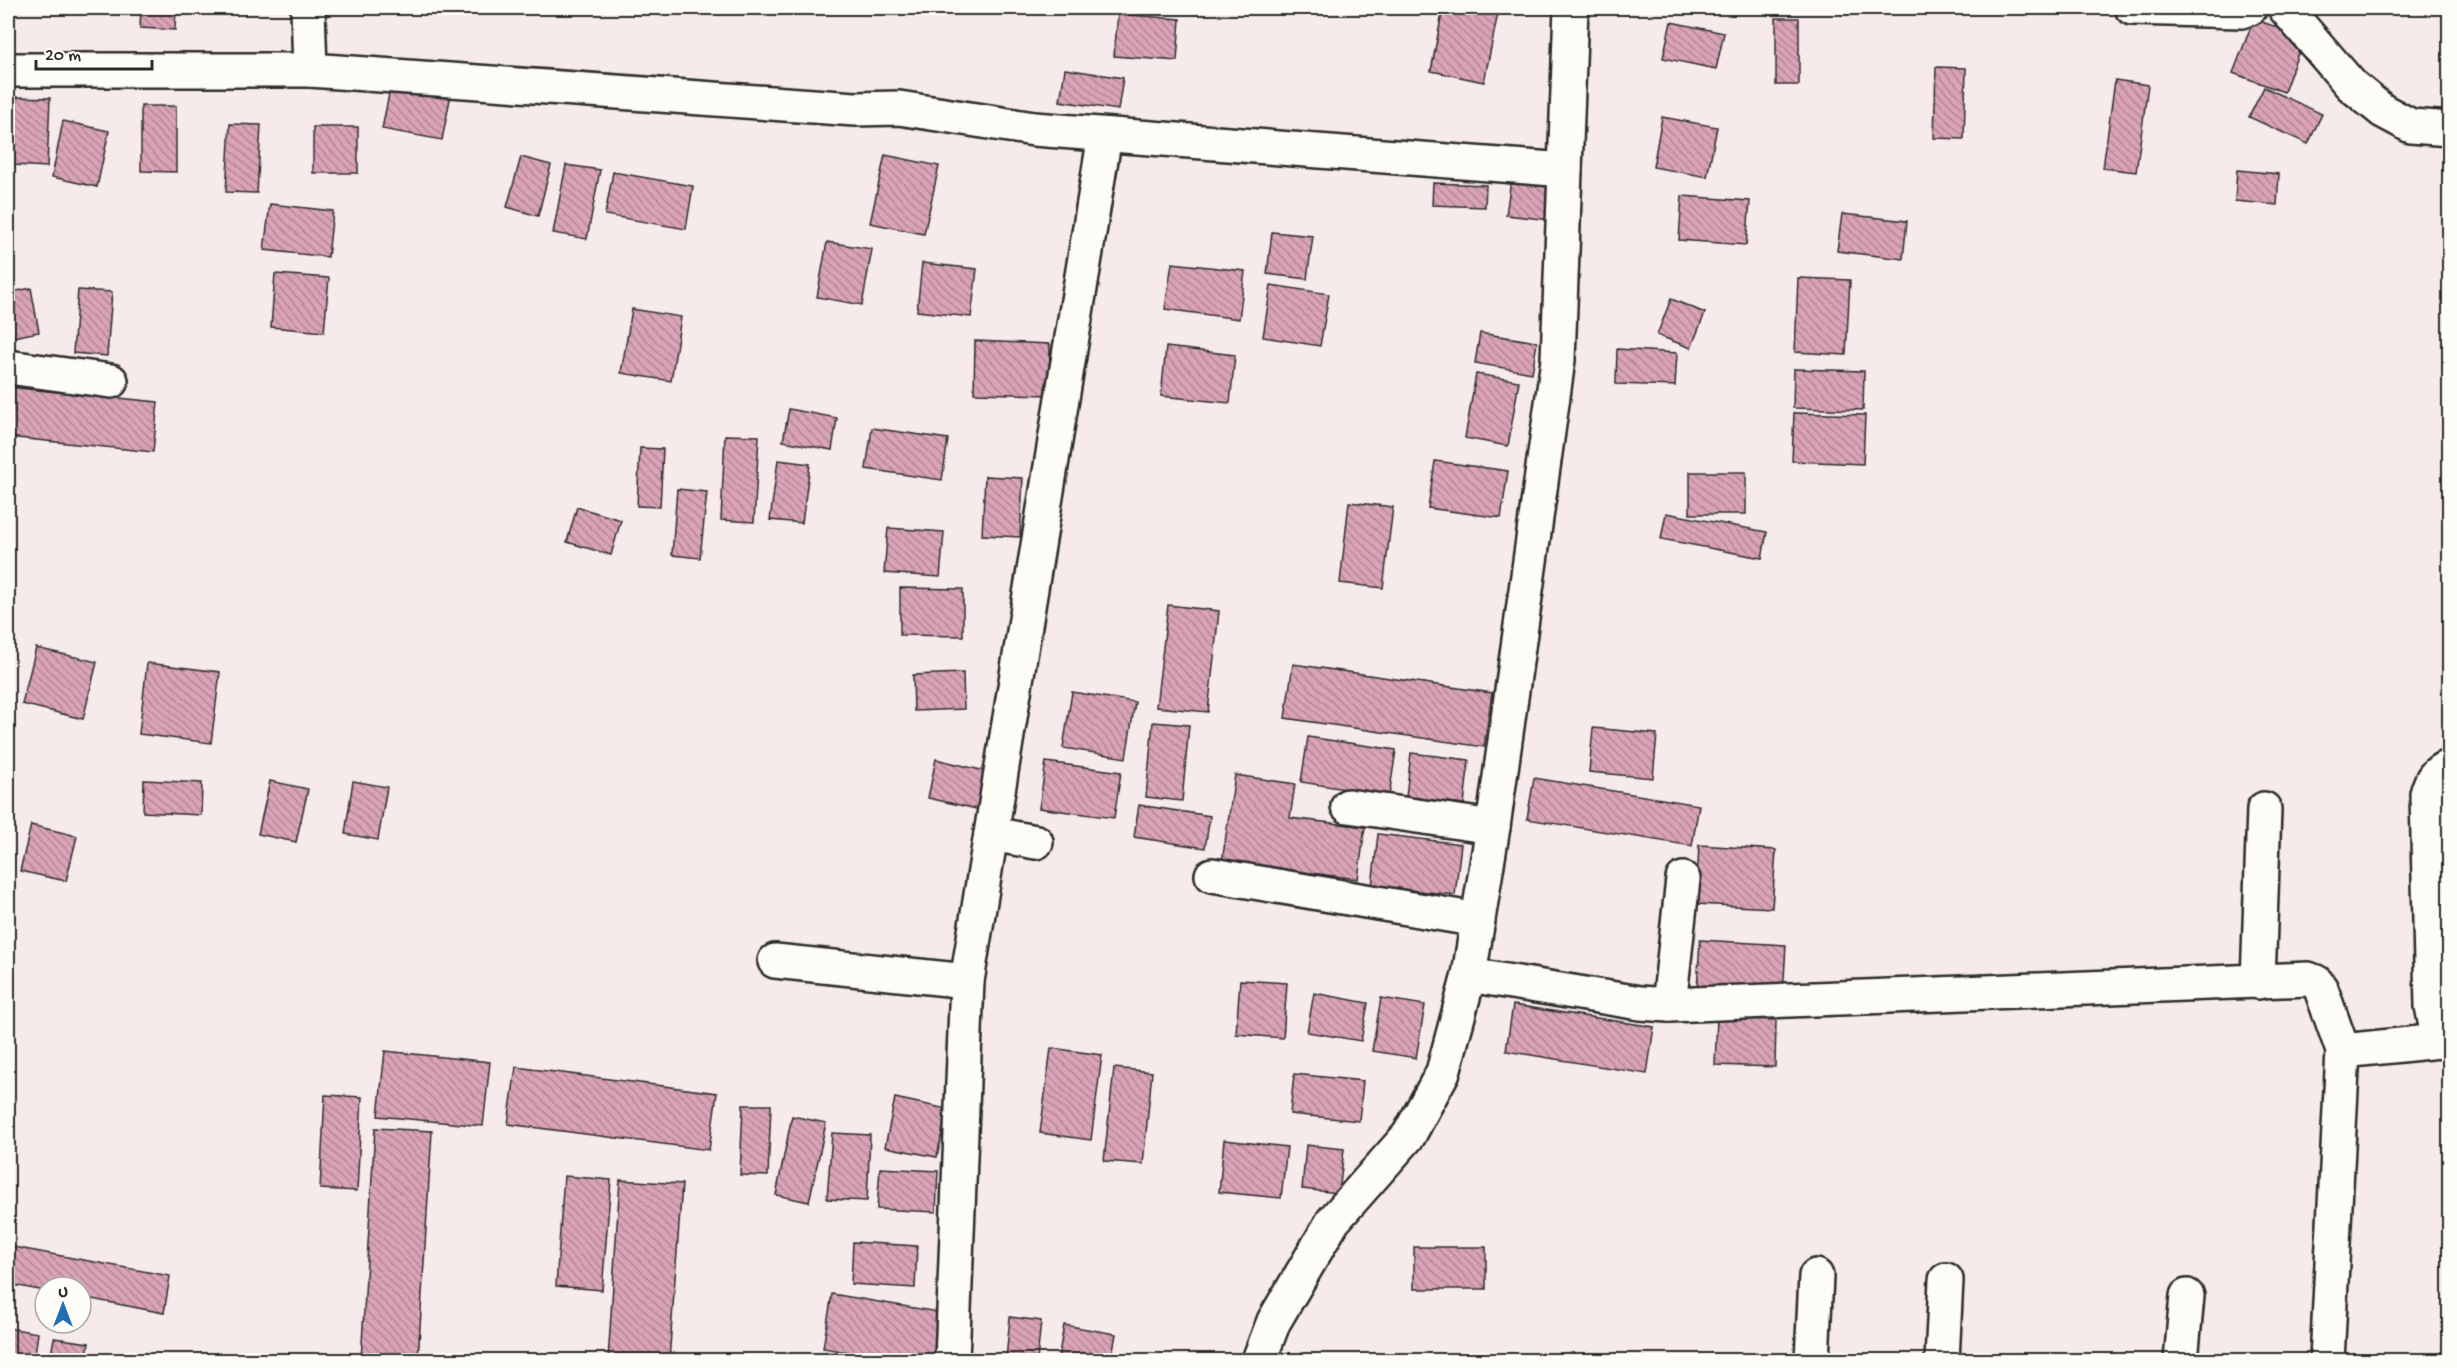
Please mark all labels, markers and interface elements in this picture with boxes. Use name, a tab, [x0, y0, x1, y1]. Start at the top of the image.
scale bar	[36, 33, 152, 71]
text: 20 m	[45, 46, 81, 67]
north arrow	[33, 1275, 93, 1335]
text: U	[58, 1284, 68, 1303]

